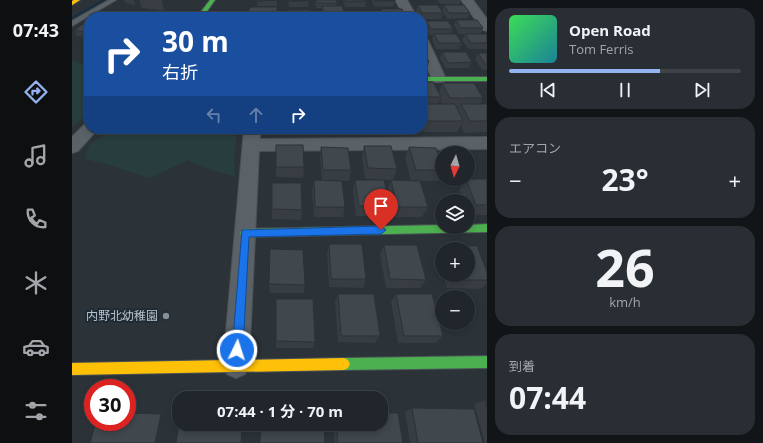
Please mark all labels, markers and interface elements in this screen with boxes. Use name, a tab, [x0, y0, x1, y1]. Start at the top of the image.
text: 07:43	[13, 18, 59, 42]
text: Open Road	[569, 20, 651, 40]
text: 30 m	[162, 22, 229, 60]
icon: right	[96, 28, 148, 80]
text: Tom Ferris	[569, 40, 634, 58]
text: 右折	[162, 60, 198, 84]
icon: directions	[22, 78, 50, 106]
icon: previous	[537, 79, 559, 101]
icon: pause	[614, 79, 636, 101]
icon: next	[691, 79, 713, 101]
icon: left	[203, 104, 225, 126]
icon: ahead	[245, 104, 267, 126]
icon: right	[287, 104, 309, 126]
text: エアコン	[509, 139, 561, 157]
icon: music	[22, 142, 50, 170]
north arrow	[435, 146, 475, 186]
map controls	[435, 146, 475, 330]
text: 23°	[601, 159, 649, 200]
text: −	[509, 165, 522, 195]
text: +	[728, 165, 741, 195]
pin	[364, 189, 398, 230]
button: layers	[435, 194, 475, 234]
icon: arrive	[370, 195, 392, 217]
icon: phone	[22, 205, 50, 233]
text: 26	[595, 231, 655, 302]
button: +	[435, 242, 475, 282]
icon: climate	[22, 269, 50, 297]
button: −	[435, 290, 475, 330]
text: km/h	[609, 293, 641, 311]
place label: 内野北幼稚園	[86, 307, 158, 324]
marker: 内野北幼稚園	[161, 311, 171, 321]
position arrow	[216, 329, 258, 371]
icon: car	[22, 333, 50, 361]
text: 到着	[509, 357, 535, 375]
text: 07:44	[509, 377, 586, 418]
speed limit sign: 30	[84, 379, 136, 431]
icon: filters	[22, 397, 50, 425]
text: 07:44 · 1 分 · 70 m	[217, 401, 343, 421]

